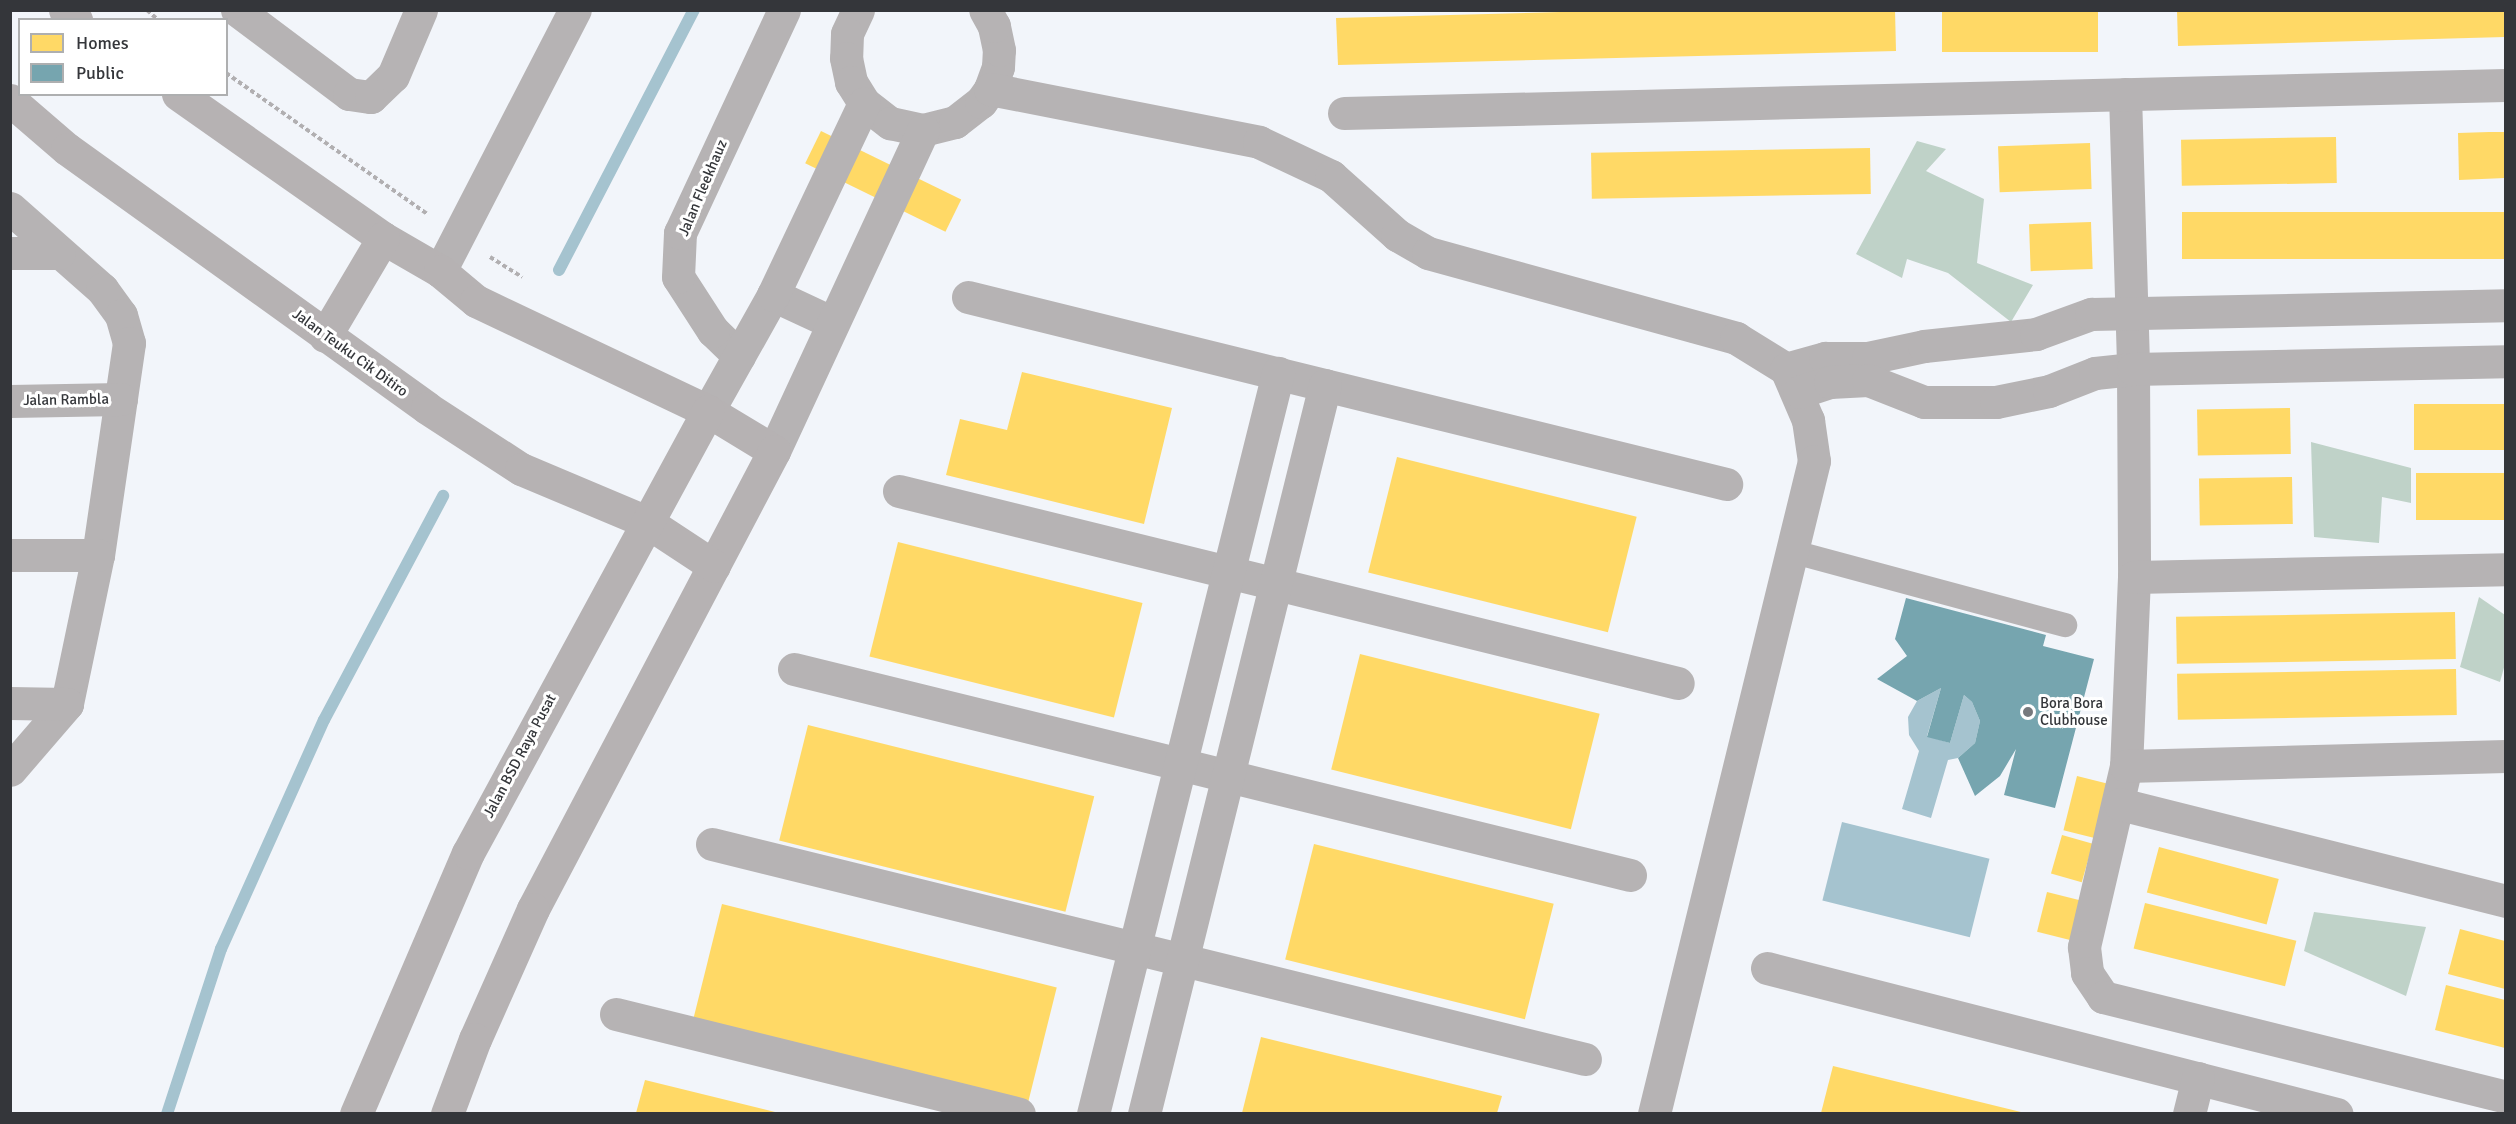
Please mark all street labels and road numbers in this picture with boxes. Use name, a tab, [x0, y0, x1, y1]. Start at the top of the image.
street label: Jalan Fleekhauz	[675, 137, 731, 239]
street label: Jalan Teuku Cik Ditiro	[289, 305, 411, 401]
street label: Jalan Rambla	[23, 390, 109, 410]
street label: Jalan BSD Raya Pusat	[480, 691, 560, 821]

